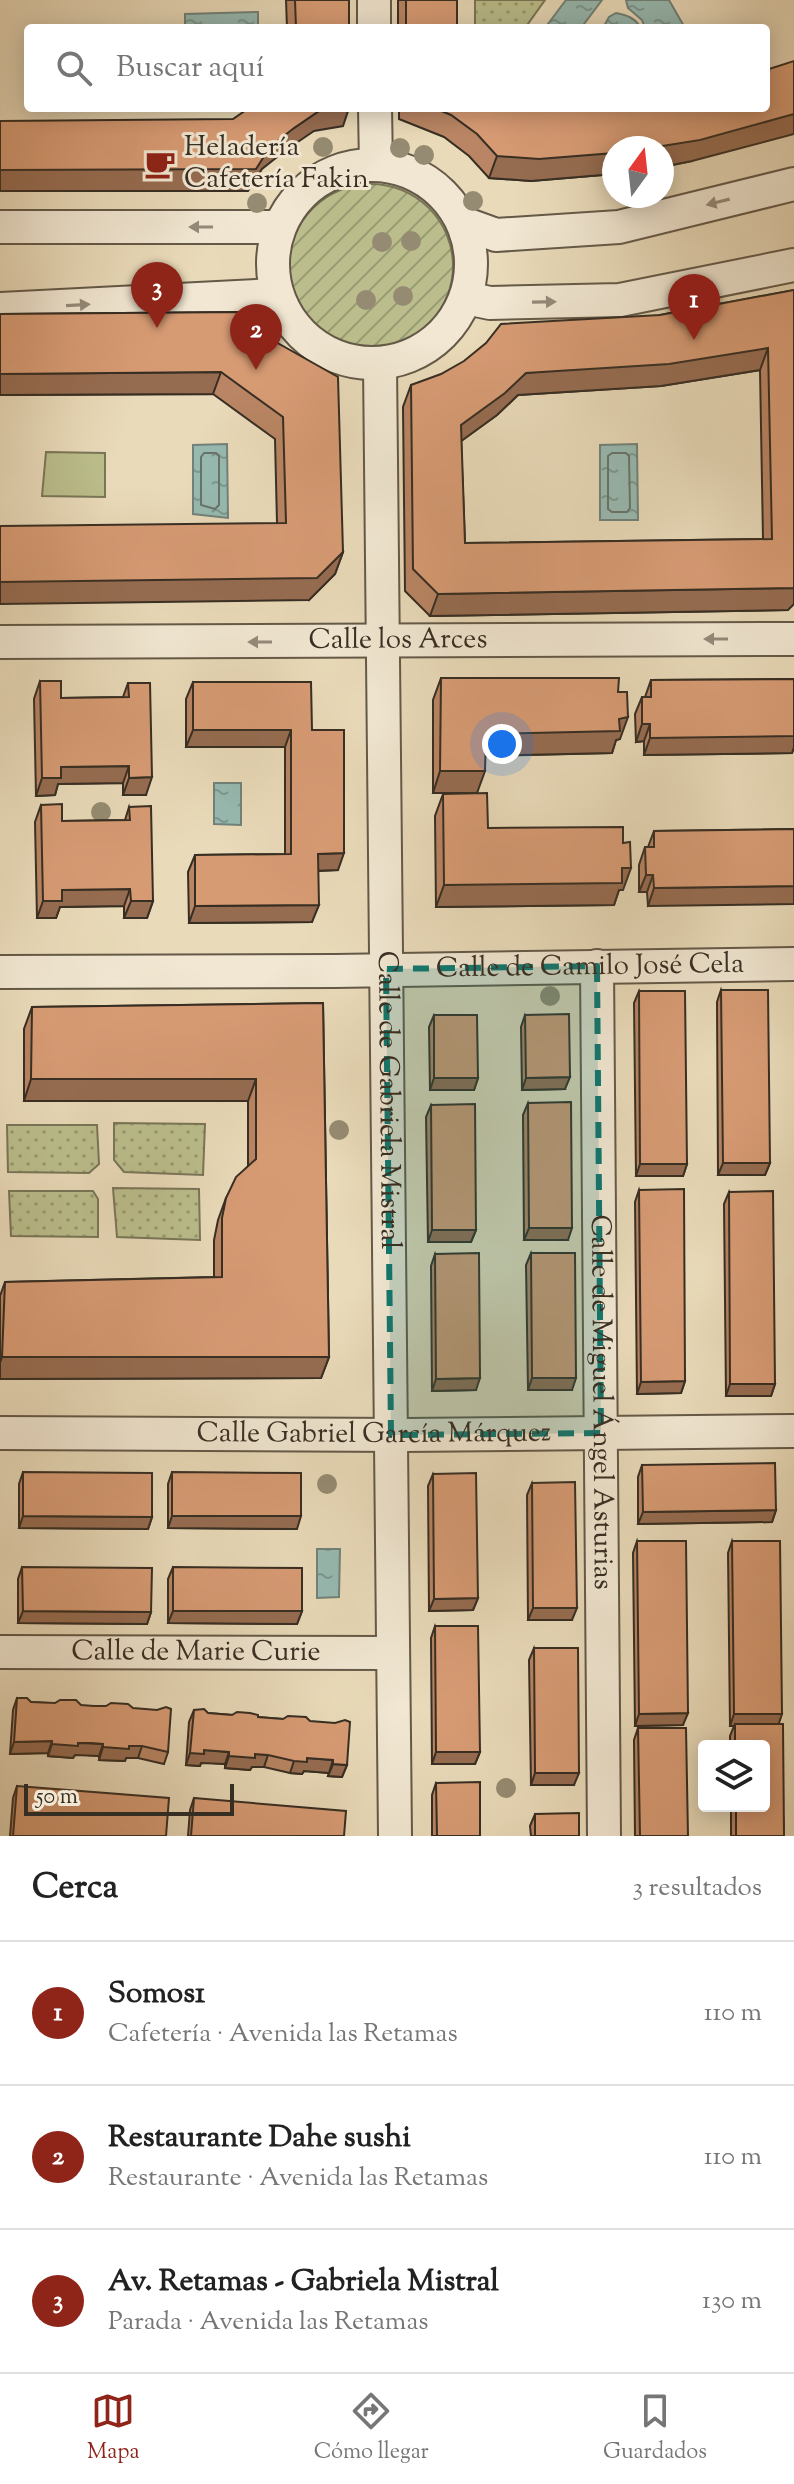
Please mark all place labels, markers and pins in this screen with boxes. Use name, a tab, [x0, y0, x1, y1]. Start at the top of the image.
place label: Heladería Cafetería Fakin	[184, 128, 369, 200]
cafe icon: Heladería Cafetería Fakin	[143, 147, 177, 181]
pin: 3	[131, 262, 183, 328]
pin: 1	[668, 274, 720, 340]
pin: 2	[230, 304, 282, 370]

